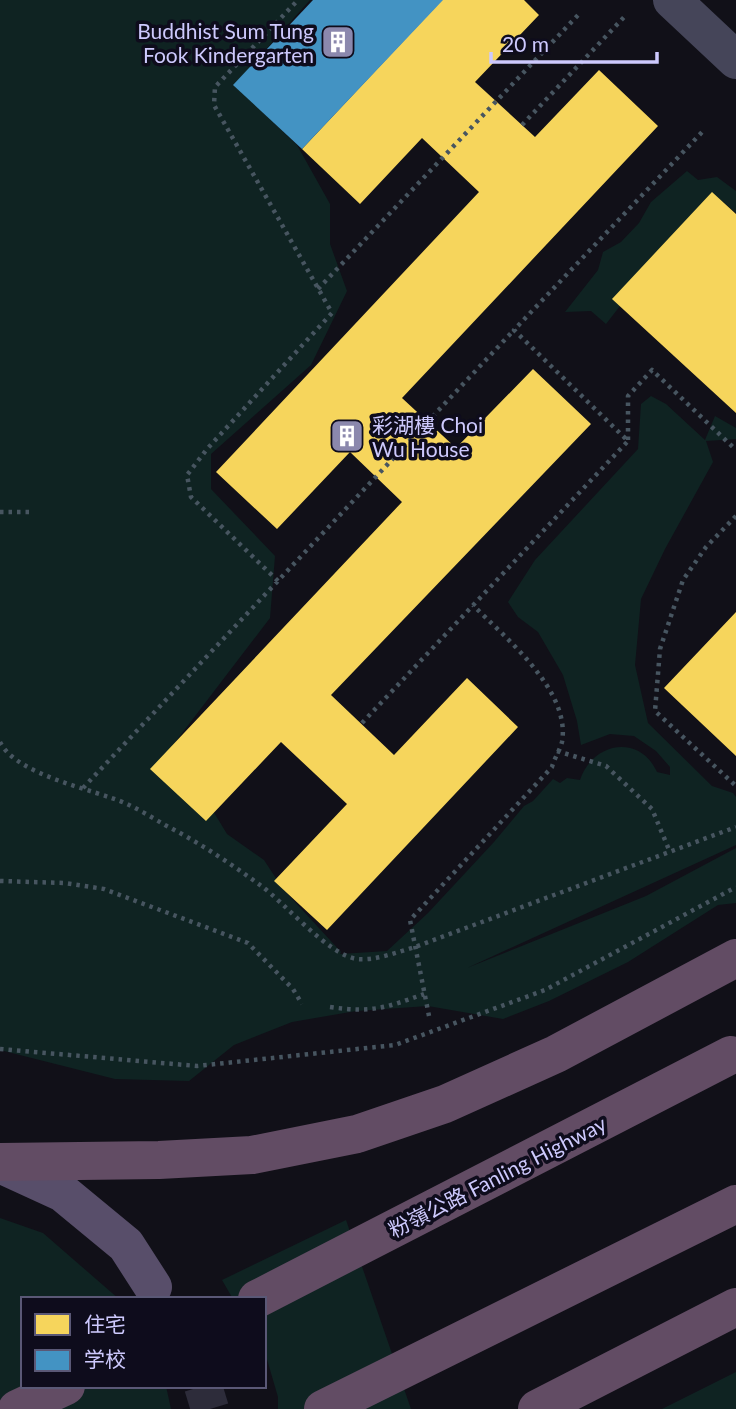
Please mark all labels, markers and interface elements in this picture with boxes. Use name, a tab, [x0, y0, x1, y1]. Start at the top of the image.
place label: Buddhist Sum Tung Fook Kindergarten	[137, 18, 314, 67]
scale bar	[491, 21, 657, 65]
building icon: Buddhist Sum Tung Fook Kindergarten	[319, 23, 357, 61]
text: 20 m	[502, 31, 549, 56]
place label: 彩湖樓 Choi Wu House	[372, 412, 483, 461]
building icon: 彩湖樓 Choi Wu House	[328, 417, 366, 455]
street label: 粉嶺公路 Fanling Highway	[384, 1110, 610, 1242]
legend	[21, 1297, 266, 1388]
text: 住宅	[84, 1311, 126, 1336]
text: 学校	[84, 1346, 126, 1371]

